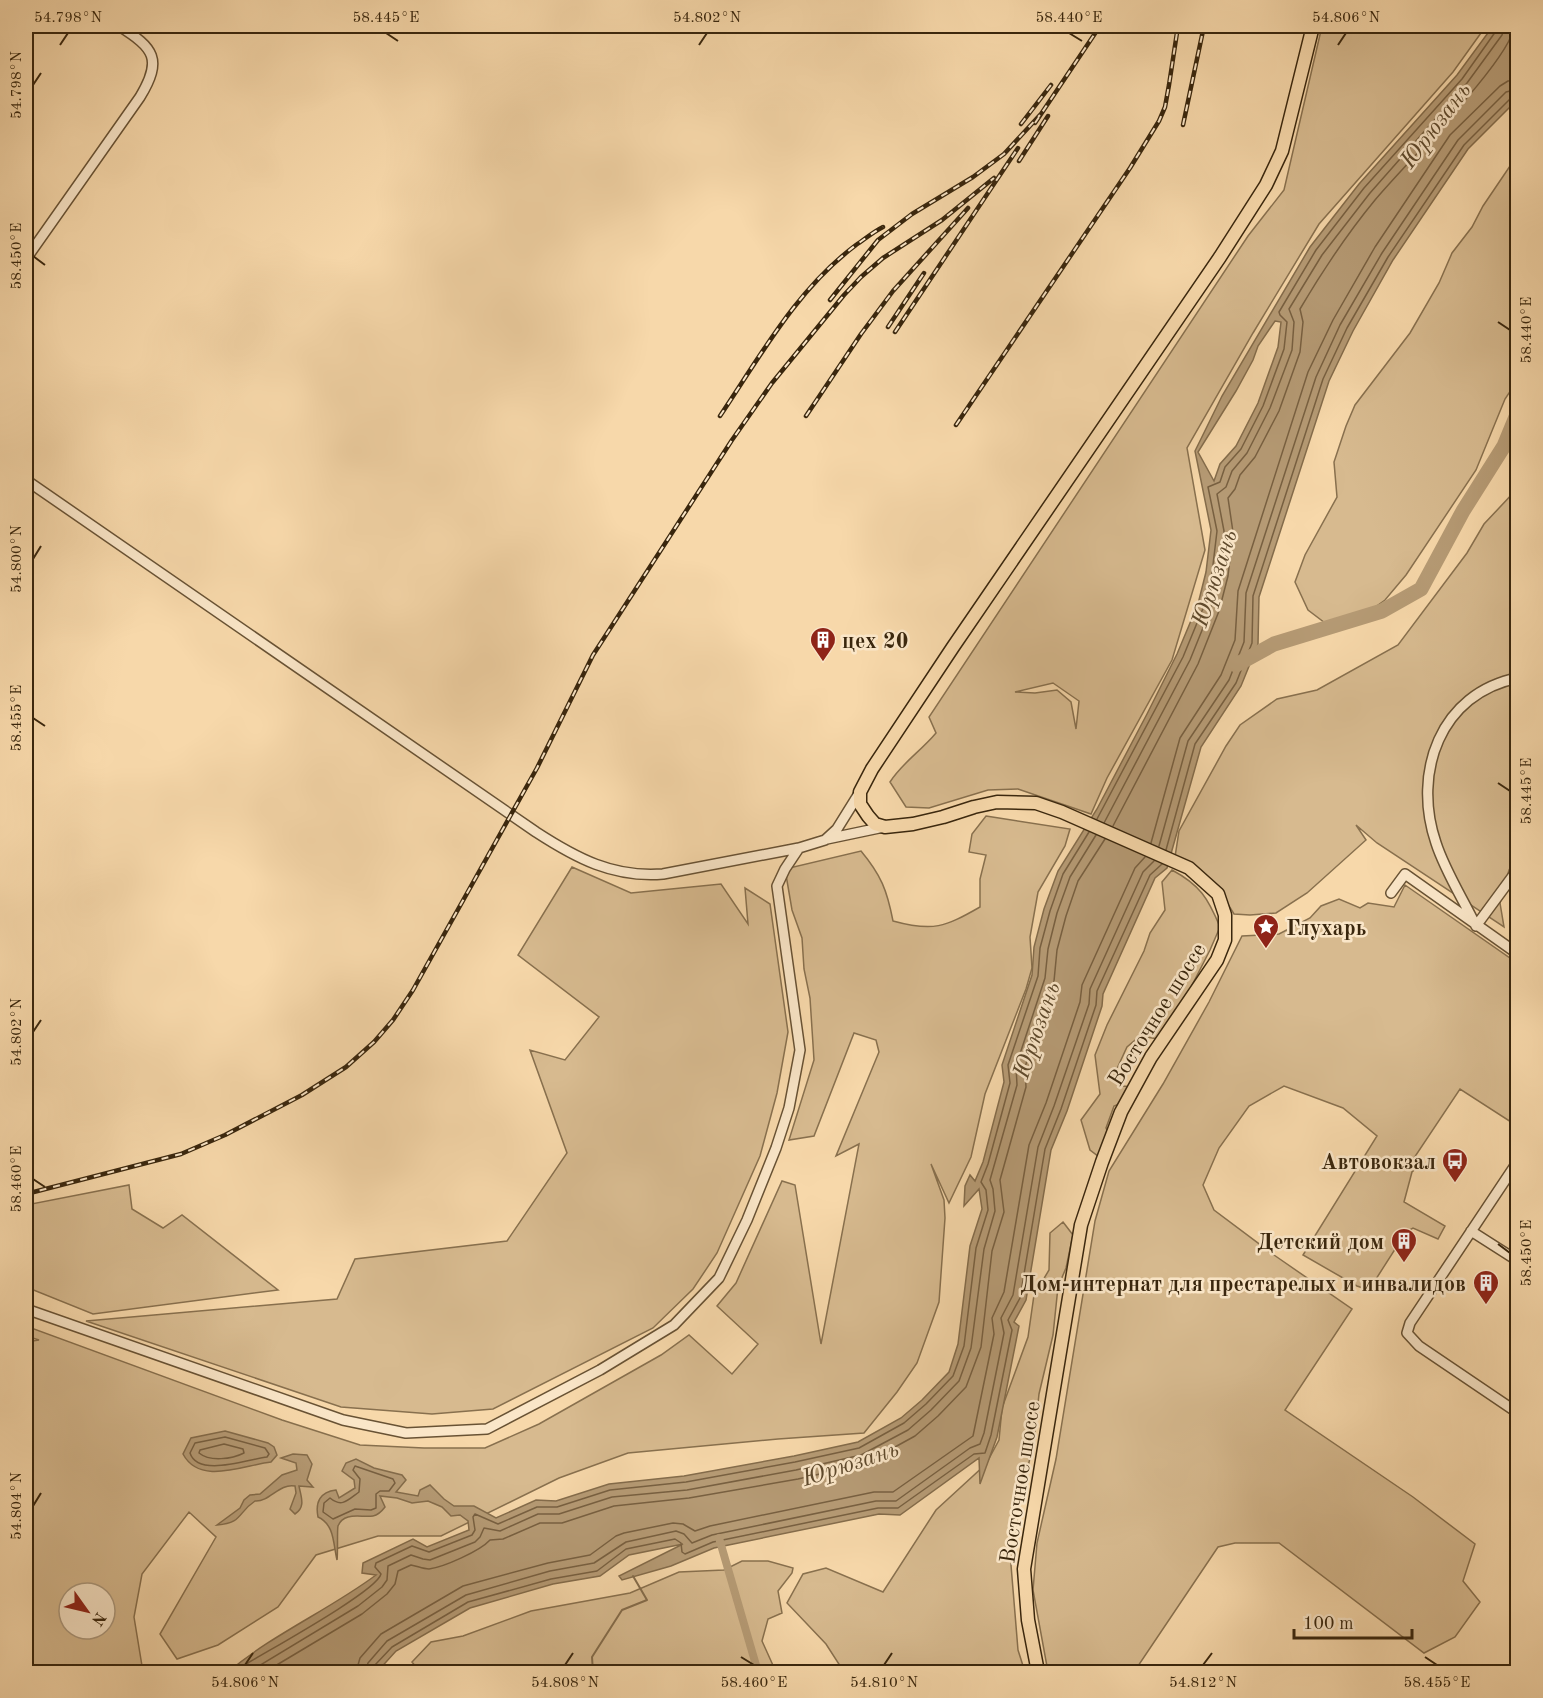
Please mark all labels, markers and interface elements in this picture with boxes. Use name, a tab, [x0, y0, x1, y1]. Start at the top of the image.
text: 54.798°N	[34, 11, 102, 26]
text: 58.445°E	[353, 11, 419, 26]
text: 54.802°N	[673, 11, 741, 26]
text: 58.440°E	[1036, 11, 1102, 26]
text: 54.806°N	[1312, 11, 1380, 26]
text: 54.798°N	[10, 51, 25, 119]
water label: Юрюзань	[1396, 79, 1477, 175]
text: 58.450°E	[10, 223, 25, 289]
text: 58.440°E	[1520, 297, 1535, 363]
text: 54.800°N	[10, 525, 25, 593]
water label: Юрюзань	[1189, 527, 1243, 631]
building icon: цех 20	[808, 625, 838, 663]
place label: цех 20	[842, 631, 908, 653]
text: 58.455°E	[10, 685, 25, 751]
text: 58.445°E	[1520, 758, 1535, 824]
place icon: Глухарь	[1251, 912, 1281, 950]
place label: Глухарь	[1286, 918, 1366, 940]
street label: Восточное шоссе	[1105, 940, 1211, 1091]
water label: Юрюзань	[1010, 979, 1066, 1083]
text: 54.802°N	[10, 998, 25, 1066]
text: 58.460°E	[10, 1146, 25, 1212]
bus stop icon: Автовокзал	[1440, 1146, 1470, 1184]
place label: Автовокзал	[1321, 1152, 1436, 1174]
text: 58.450°E	[1520, 1220, 1535, 1286]
building icon: Детский дом	[1389, 1226, 1419, 1264]
place label: Детский дом	[1257, 1232, 1384, 1254]
building icon: Дом-интернат для престарелых и инвалидов	[1471, 1268, 1501, 1306]
place label: Дом-интернат для престарелых и инвалидов	[1020, 1274, 1466, 1296]
street label: Восточное шоссе	[997, 1399, 1045, 1565]
water label: Юрюзань	[798, 1438, 902, 1492]
text: 54.804°N	[10, 1472, 25, 1540]
north arrow	[57, 1581, 117, 1641]
scale bar	[1294, 1602, 1412, 1640]
text: N	[87, 1609, 108, 1628]
text: 100 m	[1303, 1615, 1354, 1633]
text: 54.806°N	[211, 1676, 279, 1691]
text: 54.808°N	[531, 1676, 599, 1691]
text: 58.460°E	[721, 1676, 787, 1691]
text: 54.810°N	[850, 1676, 918, 1691]
text: 54.812°N	[1169, 1676, 1237, 1691]
text: 58.455°E	[1404, 1676, 1470, 1691]

